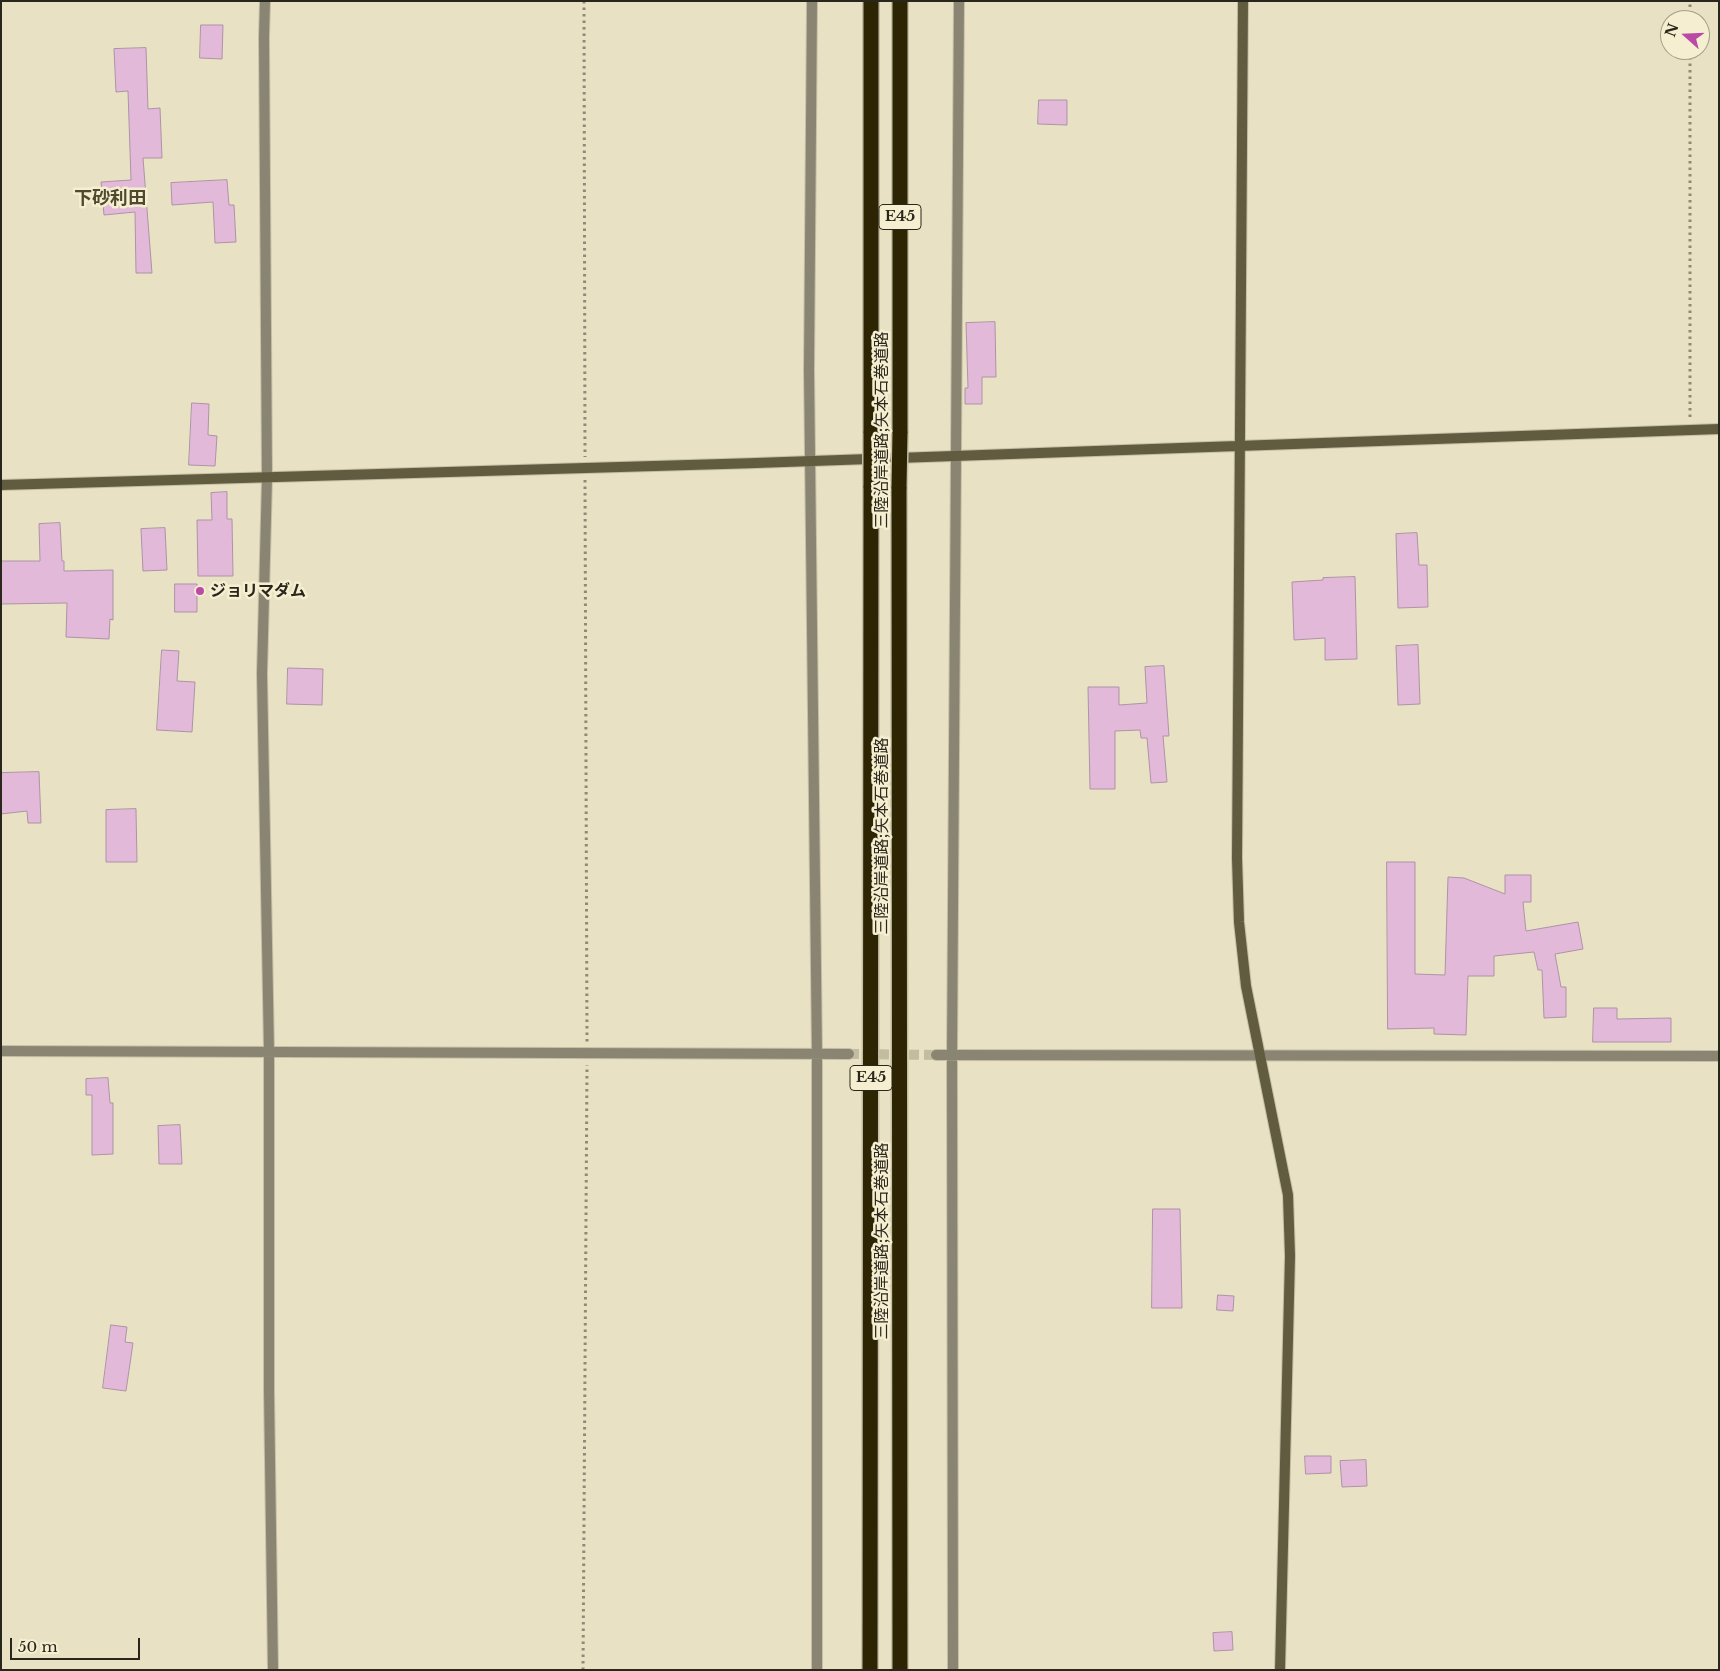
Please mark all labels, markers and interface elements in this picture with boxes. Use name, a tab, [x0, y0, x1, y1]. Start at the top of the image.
north arrow	[1660, 10, 1710, 60]
text: N	[1661, 21, 1683, 39]
district label: 下砂利田	[74, 188, 146, 210]
road number: E45	[879, 204, 921, 230]
street label: 三陸沿岸道路;矢本石巻道路	[872, 332, 892, 528]
place label: ジョリマダム	[210, 581, 306, 601]
marker: ジョリマダム	[194, 585, 206, 597]
street label: 三陸沿岸道路;矢本石巻道路	[872, 738, 892, 934]
road number: E45	[850, 1066, 892, 1090]
street label: 三陸沿岸道路;矢本石巻道路	[872, 1143, 892, 1339]
scale bar	[12, 1628, 142, 1660]
text: 50 m	[18, 1637, 58, 1656]

